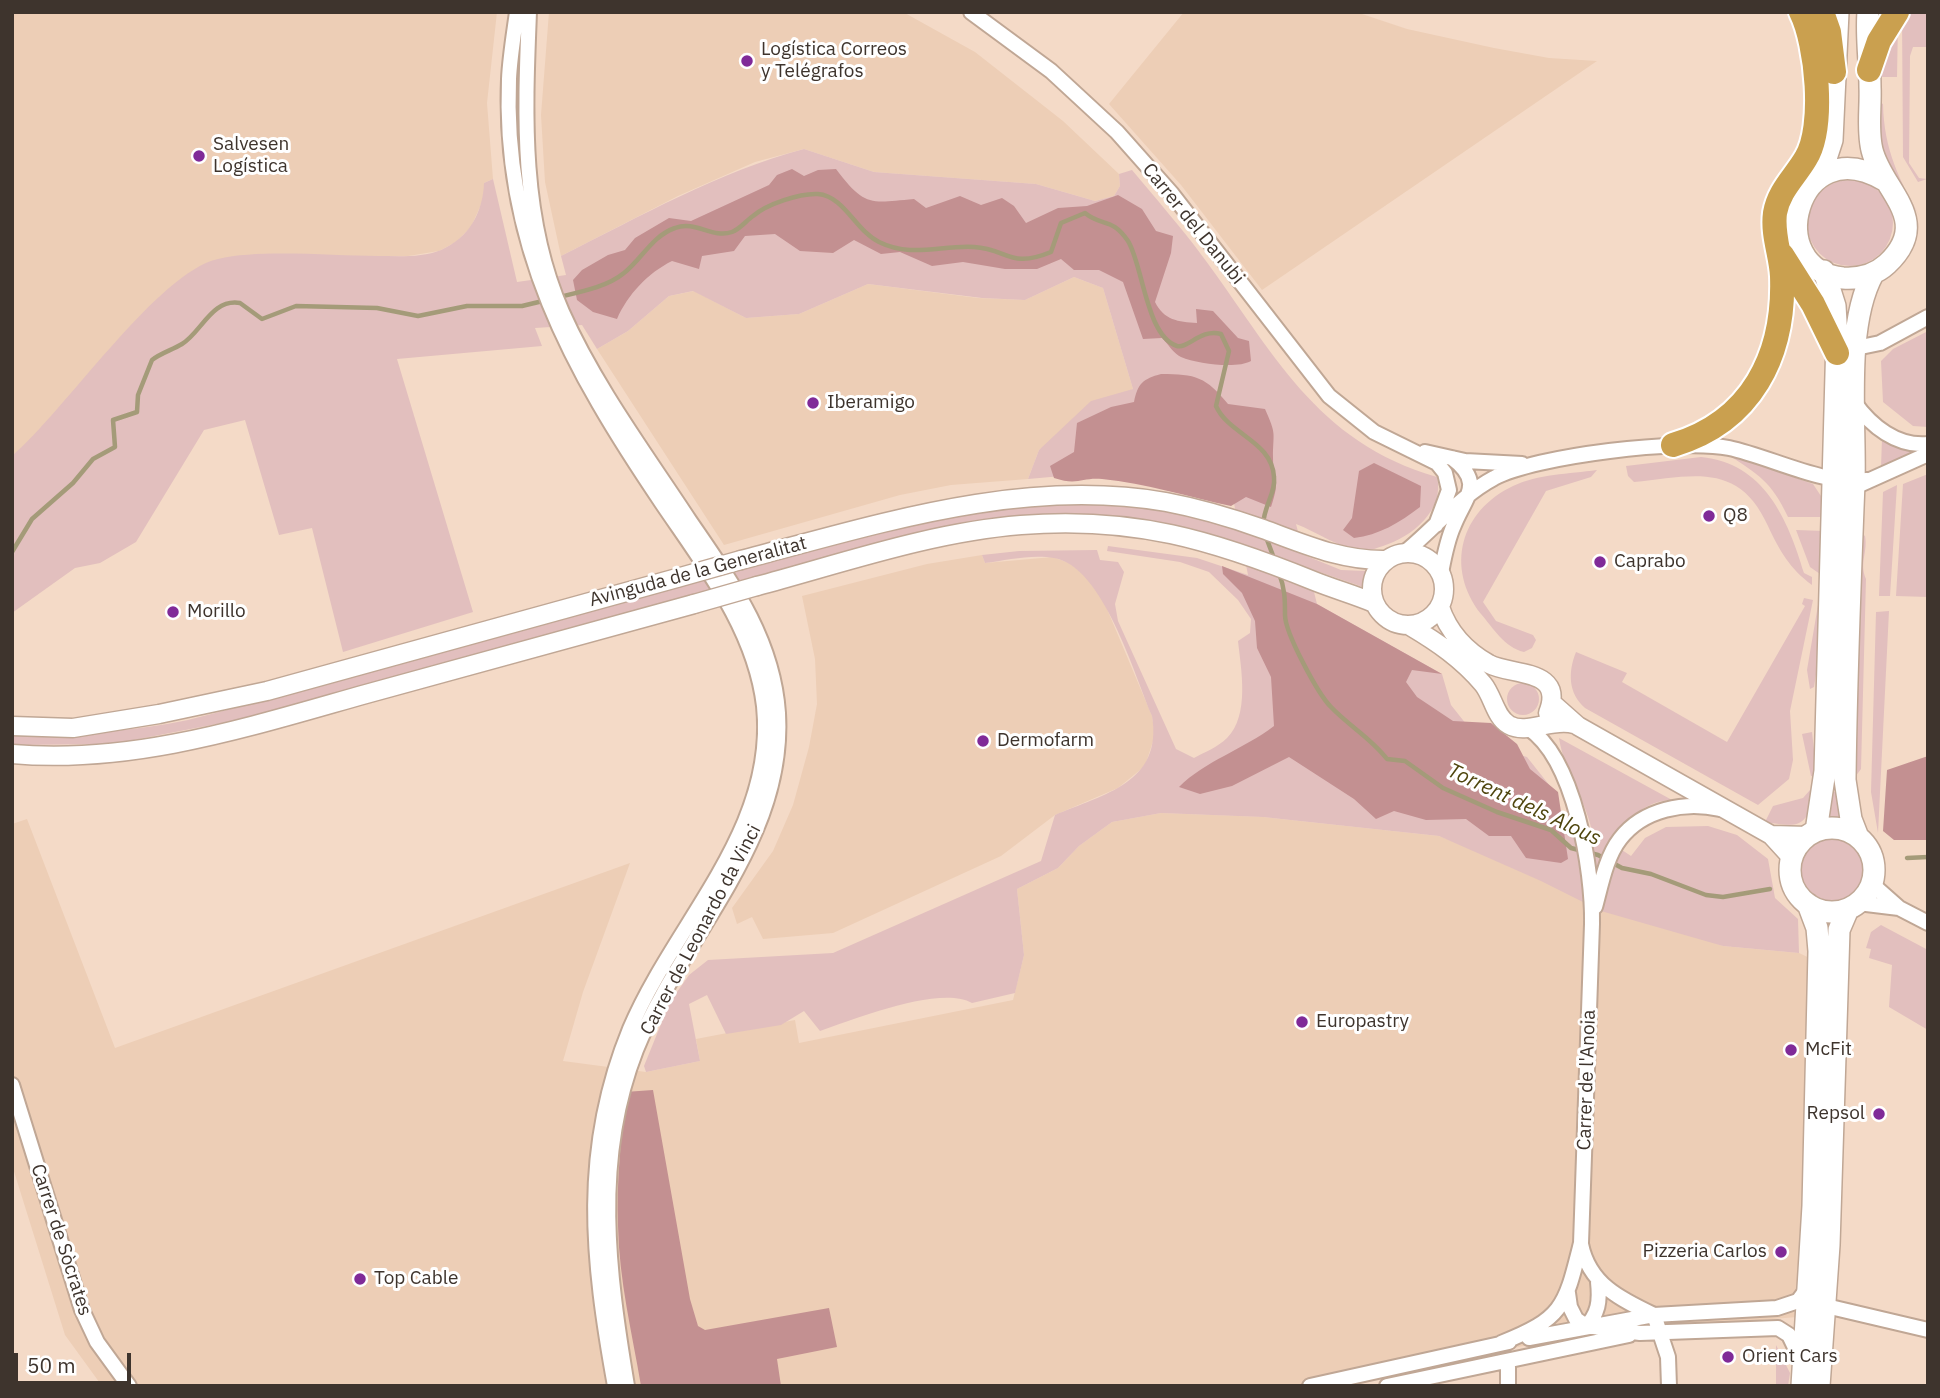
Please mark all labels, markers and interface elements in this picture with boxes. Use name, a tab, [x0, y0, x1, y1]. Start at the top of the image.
place label: Logística Correos y Telégrafos	[761, 39, 907, 83]
marker: Logística Correos y Telégrafos	[739, 53, 755, 69]
place label: Salvesen Logística	[213, 134, 289, 178]
marker: Salvesen Logística	[191, 148, 207, 164]
street label: Carrer del Danubi	[1137, 159, 1249, 289]
place label: Iberamigo	[827, 392, 915, 414]
marker: Iberamigo	[805, 395, 821, 411]
place label: Q8	[1723, 505, 1748, 527]
marker: Q8	[1701, 508, 1717, 524]
street label: Avinguda de la Generalitat	[587, 532, 809, 612]
place label: Caprabo	[1614, 551, 1686, 573]
marker: Caprabo	[1592, 554, 1608, 570]
place label: Morillo	[187, 601, 246, 623]
marker: Morillo	[165, 604, 181, 620]
place label: Dermofarm	[997, 730, 1094, 752]
marker: Dermofarm	[975, 733, 991, 749]
water label: Torrent dels Alous	[1443, 758, 1605, 852]
street label: Carrer de Leonardo da Vinci	[636, 821, 766, 1039]
street label: Carrer de l'Anoia	[1573, 1009, 1601, 1151]
place label: Europastry	[1316, 1011, 1409, 1033]
marker: Europastry	[1294, 1014, 1310, 1030]
place label: McFit	[1805, 1039, 1852, 1061]
marker: McFit	[1783, 1042, 1799, 1058]
place label: Repsol	[1807, 1103, 1865, 1125]
marker: Repsol	[1871, 1106, 1887, 1122]
street label: Carrer de Sòcrates	[26, 1161, 96, 1319]
place label: Pizzeria Carlos	[1643, 1241, 1767, 1263]
marker: Pizzeria Carlos	[1773, 1244, 1789, 1260]
place label: Top Cable	[374, 1268, 458, 1290]
marker: Top Cable	[352, 1271, 368, 1287]
scale bar	[18, 1338, 135, 1382]
place label: Orient Cars	[1742, 1346, 1838, 1368]
marker: Orient Cars	[1720, 1349, 1736, 1365]
text: 50 m	[27, 1351, 76, 1379]

